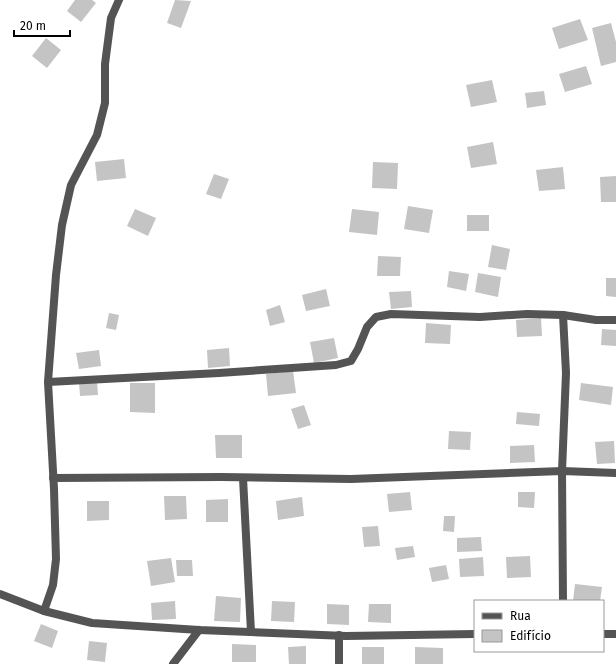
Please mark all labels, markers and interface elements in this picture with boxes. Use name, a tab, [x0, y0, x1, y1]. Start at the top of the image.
scale bar	[14, 12, 70, 38]
text: 20 m	[20, 19, 46, 33]
legend	[474, 600, 604, 652]
text: Rua	[510, 609, 531, 623]
text: Edifício	[510, 629, 551, 643]

